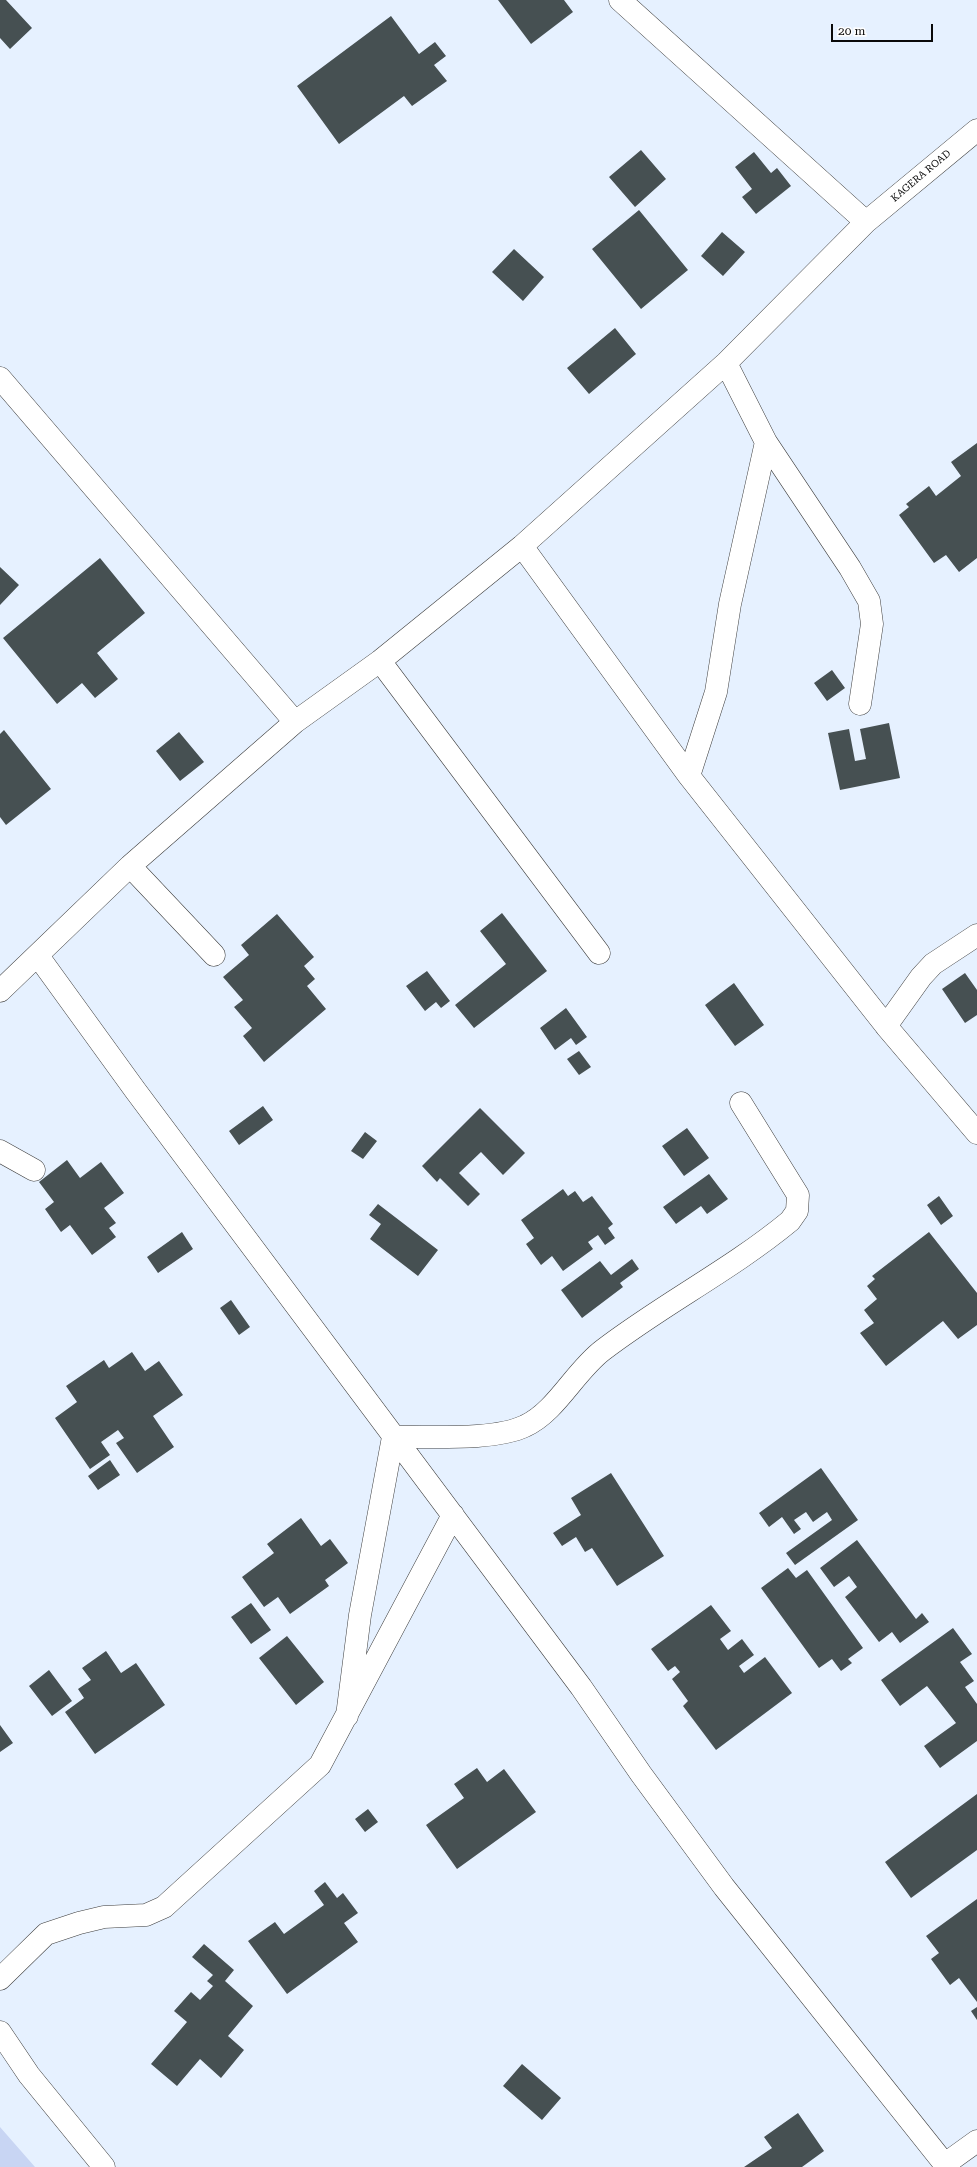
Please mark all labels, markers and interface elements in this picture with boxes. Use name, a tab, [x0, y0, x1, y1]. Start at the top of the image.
scale bar	[833, 16, 935, 42]
text: 20 m	[838, 24, 865, 38]
street label: KAGERA ROAD	[889, 148, 953, 204]

